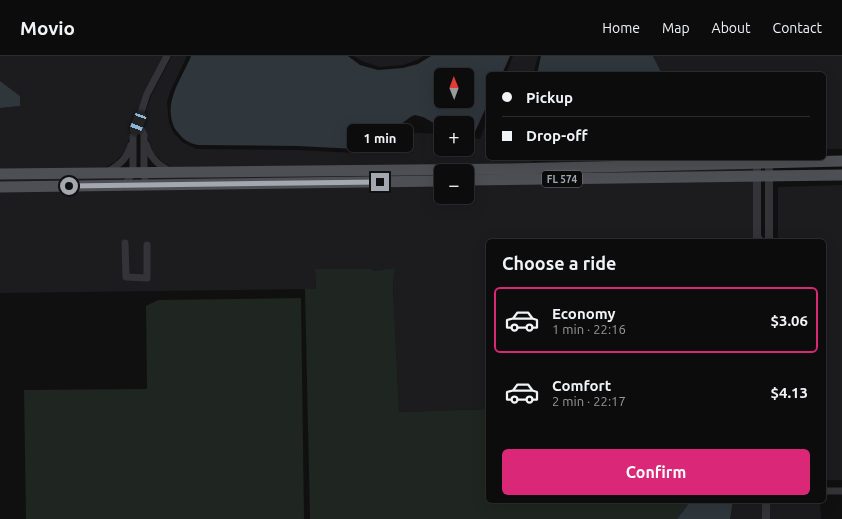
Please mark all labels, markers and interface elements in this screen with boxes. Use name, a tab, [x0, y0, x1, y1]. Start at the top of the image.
text: Movio	[20, 17, 75, 39]
text: Home	[602, 20, 640, 36]
text: Map	[662, 20, 690, 36]
text: About	[712, 20, 751, 36]
text: Contact	[773, 20, 822, 36]
north arrow	[434, 68, 474, 108]
map controls	[434, 68, 474, 204]
text: Pickup	[526, 89, 573, 106]
car	[128, 110, 148, 136]
button: +	[434, 116, 474, 156]
callout: 1 min	[347, 124, 413, 152]
text: Drop-off	[526, 127, 588, 144]
text: 1 min	[364, 131, 396, 145]
button: −	[434, 164, 474, 204]
road number: FL 574	[542, 171, 582, 187]
route end	[371, 173, 389, 191]
route start	[60, 177, 78, 195]
text: Choose a ride	[502, 253, 616, 273]
icon: car	[504, 302, 540, 338]
text: Economy	[552, 305, 616, 322]
text: $3.06	[770, 312, 808, 329]
text: 1 min · 22:16	[552, 322, 626, 336]
icon: car	[504, 374, 540, 410]
text: Comfort	[552, 377, 611, 394]
text: $4.13	[770, 384, 808, 401]
text: 2 min · 22:17	[552, 394, 626, 408]
button: Confirm	[502, 449, 810, 495]

